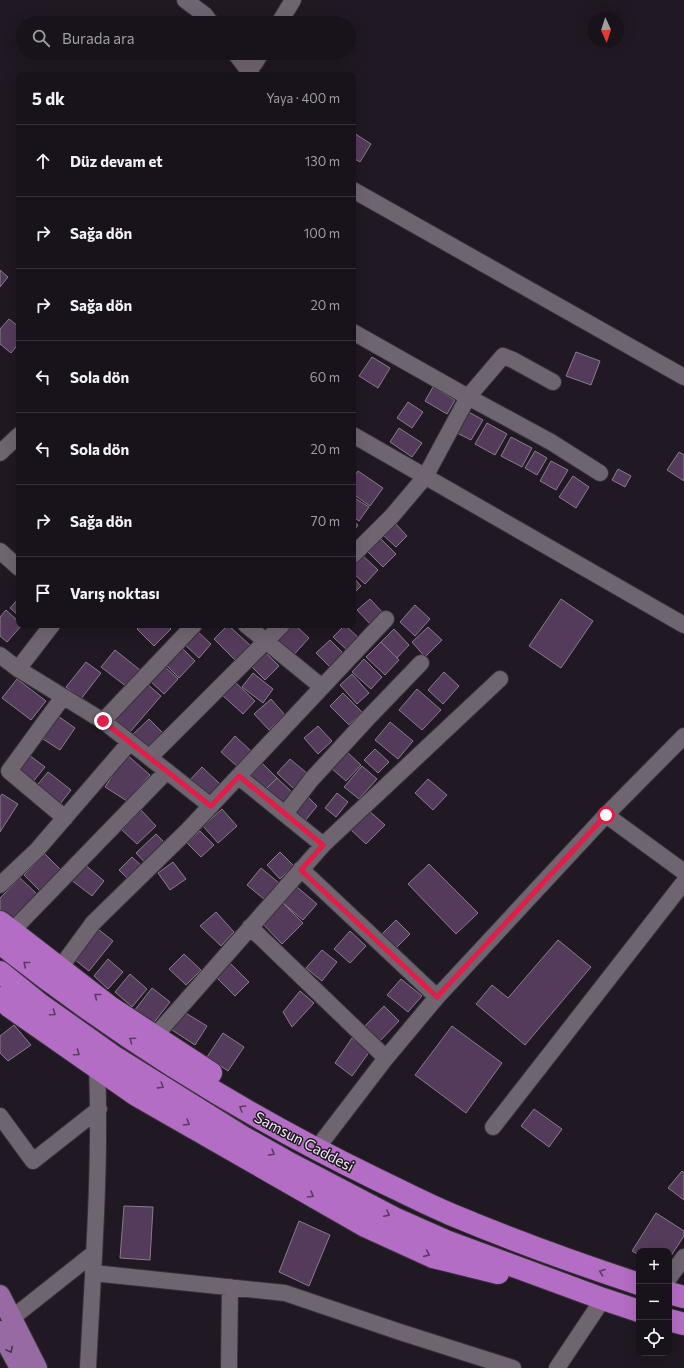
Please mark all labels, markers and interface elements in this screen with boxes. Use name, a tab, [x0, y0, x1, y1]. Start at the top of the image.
north arrow	[588, 12, 624, 48]
search box	[16, 16, 356, 60]
icon: search	[30, 27, 52, 49]
text: Burada ara	[62, 29, 135, 47]
text: 5 dk	[32, 88, 65, 109]
text: Yaya · 400 m	[266, 90, 340, 106]
icon: ahead	[32, 150, 54, 172]
text: Düz devam et	[70, 152, 163, 170]
text: 130 m	[305, 153, 340, 169]
icon: right	[32, 222, 54, 244]
text: Sağa dön	[70, 224, 132, 242]
text: 100 m	[304, 225, 340, 241]
icon: right	[32, 294, 54, 316]
text: Sağa dön	[70, 296, 132, 314]
text: 20 m	[311, 297, 340, 313]
icon: left	[32, 366, 54, 388]
text: Sola dön	[70, 368, 129, 386]
text: 60 m	[310, 369, 340, 385]
icon: left	[32, 438, 54, 460]
text: Sola dön	[70, 440, 129, 458]
text: 20 m	[311, 441, 340, 457]
icon: right	[32, 510, 54, 532]
text: Sağa dön	[70, 512, 132, 530]
text: 70 m	[311, 513, 340, 529]
icon: arrive	[32, 582, 54, 604]
text: Varış noktası	[70, 584, 160, 602]
route end	[94, 712, 112, 730]
route start	[597, 806, 615, 824]
one-way arrow	[24, 961, 31, 968]
one-way arrow	[94, 994, 101, 1001]
one-way arrow	[48, 1008, 55, 1015]
one-way arrow	[129, 1038, 136, 1045]
one-way arrow	[73, 1048, 80, 1056]
one-way arrow	[157, 1081, 164, 1088]
one-way arrow	[239, 1106, 246, 1113]
street label: Samsun Caddesi	[251, 1107, 357, 1175]
one-way arrow	[182, 1119, 190, 1126]
one-way arrow	[267, 1149, 275, 1156]
one-way arrow	[307, 1191, 314, 1198]
one-way arrow	[382, 1209, 390, 1217]
map controls	[636, 1248, 672, 1356]
button: +	[636, 1248, 672, 1284]
one-way arrow	[423, 1249, 430, 1257]
one-way arrow	[599, 1268, 606, 1276]
button: −	[636, 1284, 672, 1320]
button: locate	[636, 1320, 672, 1356]
one-way arrow	[5, 1345, 13, 1353]

